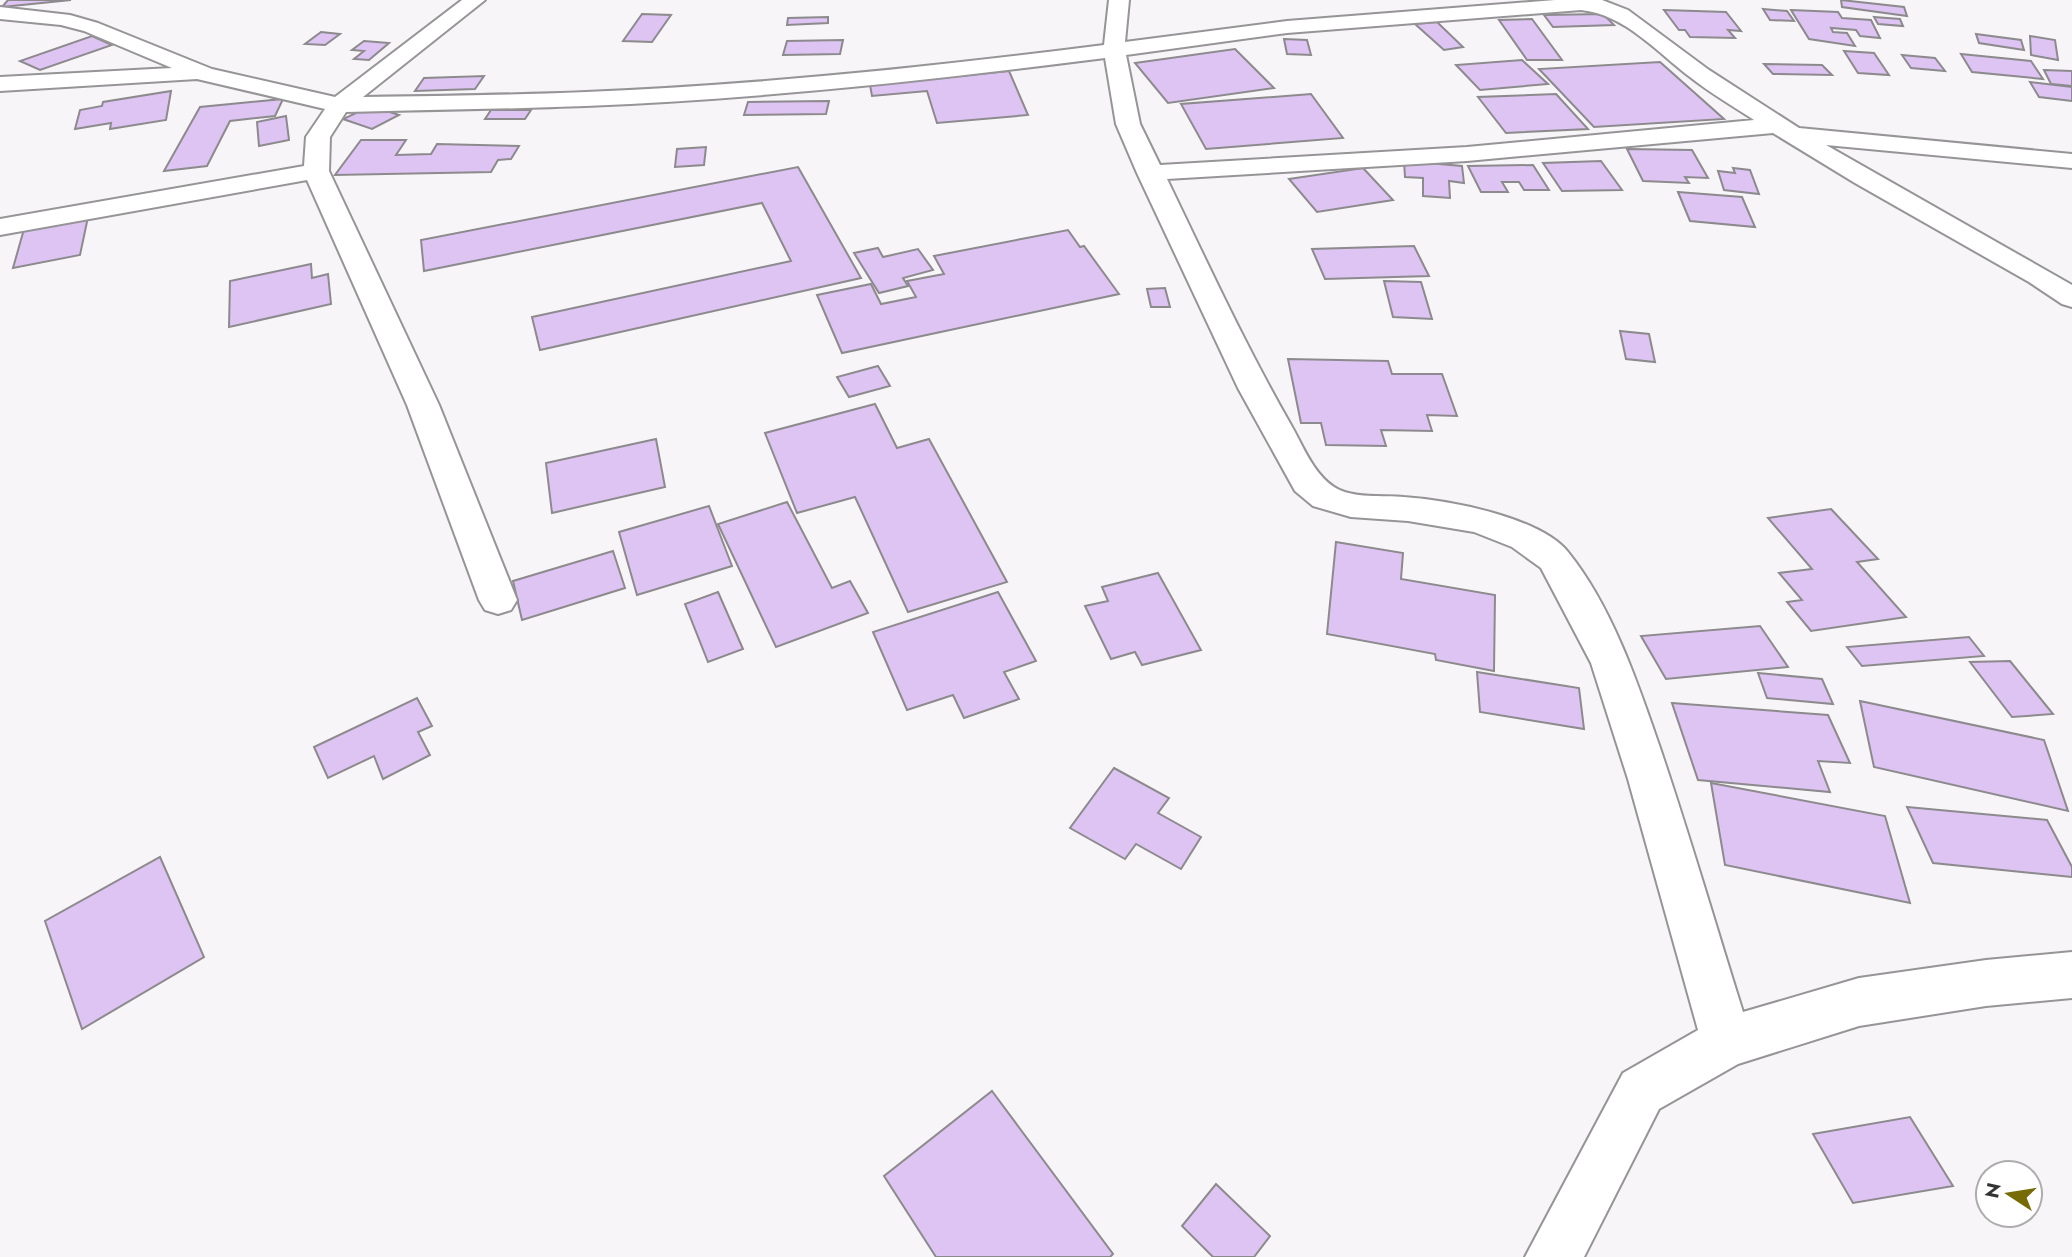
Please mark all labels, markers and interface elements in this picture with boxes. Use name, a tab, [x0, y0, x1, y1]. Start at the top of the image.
north arrow	[1974, 1159, 2044, 1229]
text: N	[1978, 1180, 2008, 1201]

